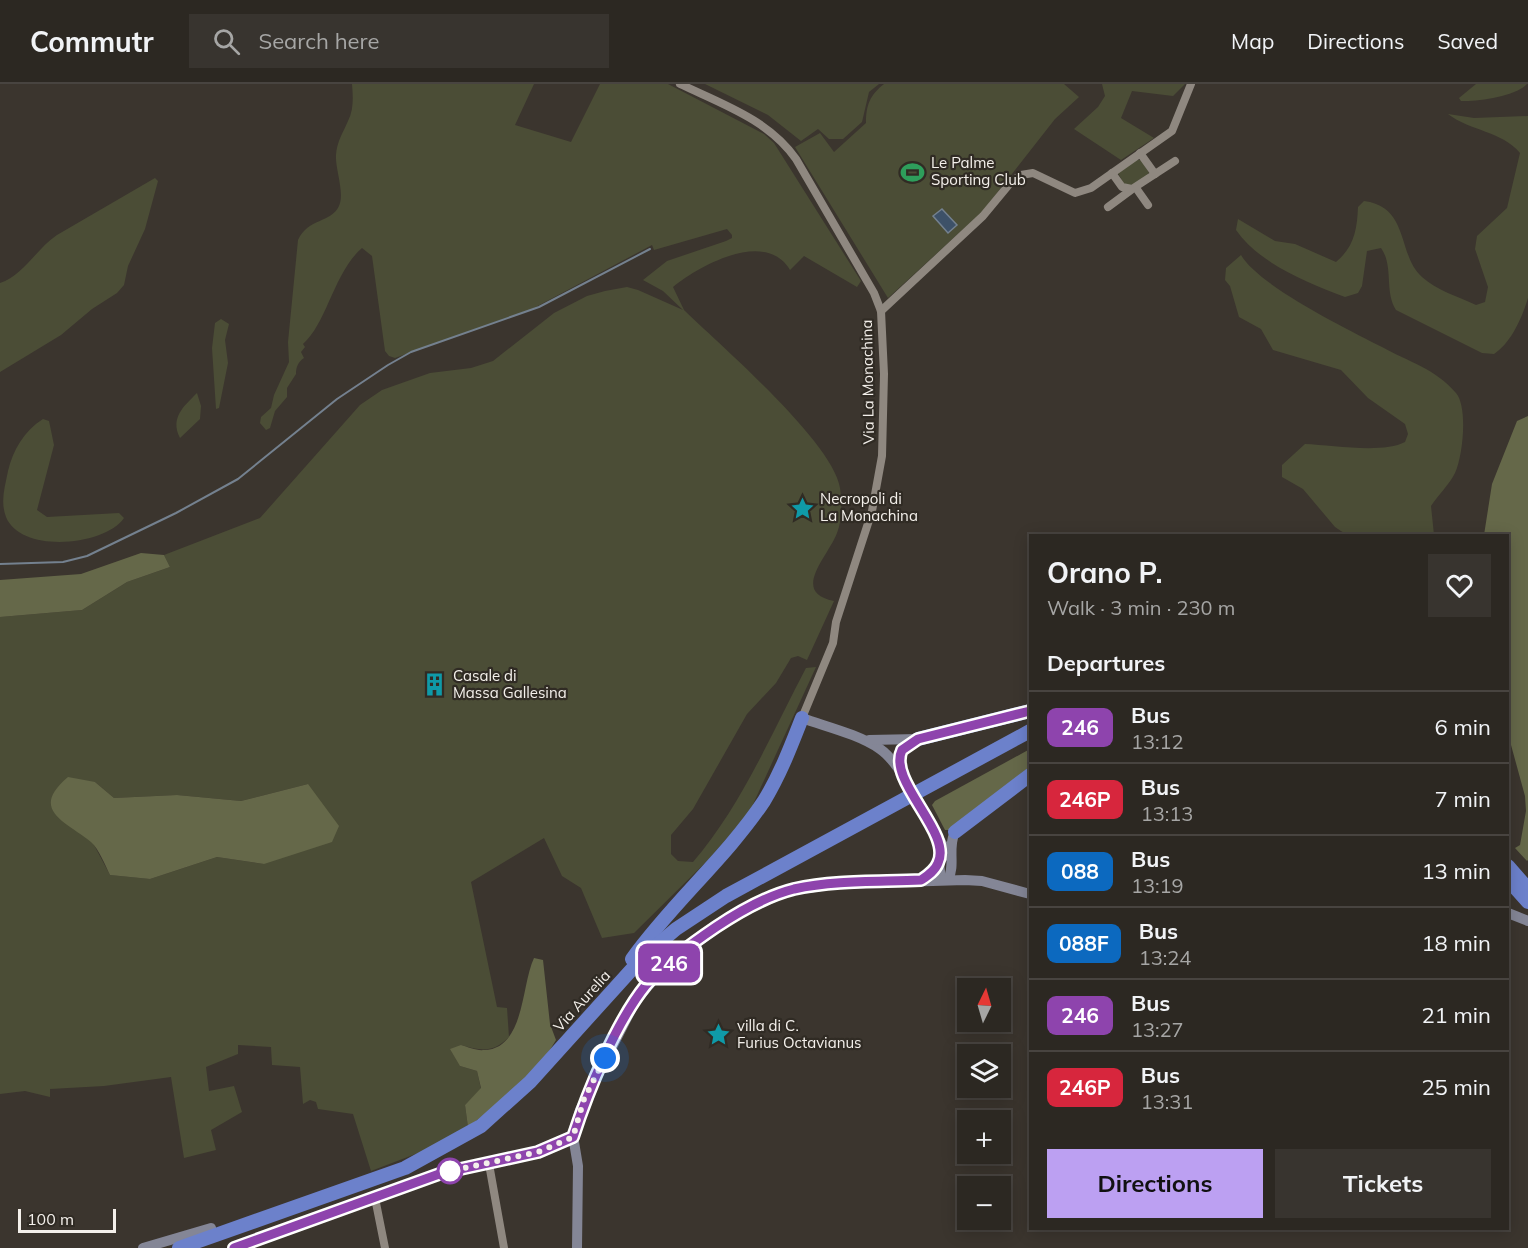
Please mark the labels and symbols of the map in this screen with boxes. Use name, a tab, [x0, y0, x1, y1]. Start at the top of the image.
place label: Le Palme Sporting Club	[931, 153, 1026, 189]
sports icon: Le Palme Sporting Club	[900, 159, 926, 185]
street label: Via La Monachina	[857, 319, 878, 445]
place label: Necropoli di La Monachina	[820, 489, 918, 525]
place icon: Necropoli di La Monachina	[789, 495, 815, 521]
place label: Casale di Massa Gallesina	[453, 666, 567, 702]
building icon: Casale di Massa Gallesina	[422, 672, 448, 698]
line badge: 246	[634, 944, 704, 982]
street label: Via Aurelia	[549, 966, 614, 1035]
north arrow	[957, 978, 1011, 1032]
place label: villa di C. Furius Octavianus	[737, 1016, 862, 1052]
place icon: villa di C. Furius Octavianus	[706, 1022, 732, 1048]
your location	[590, 1043, 620, 1073]
unlabelled marker	[437, 1158, 463, 1184]
scale bar	[18, 1206, 116, 1234]

